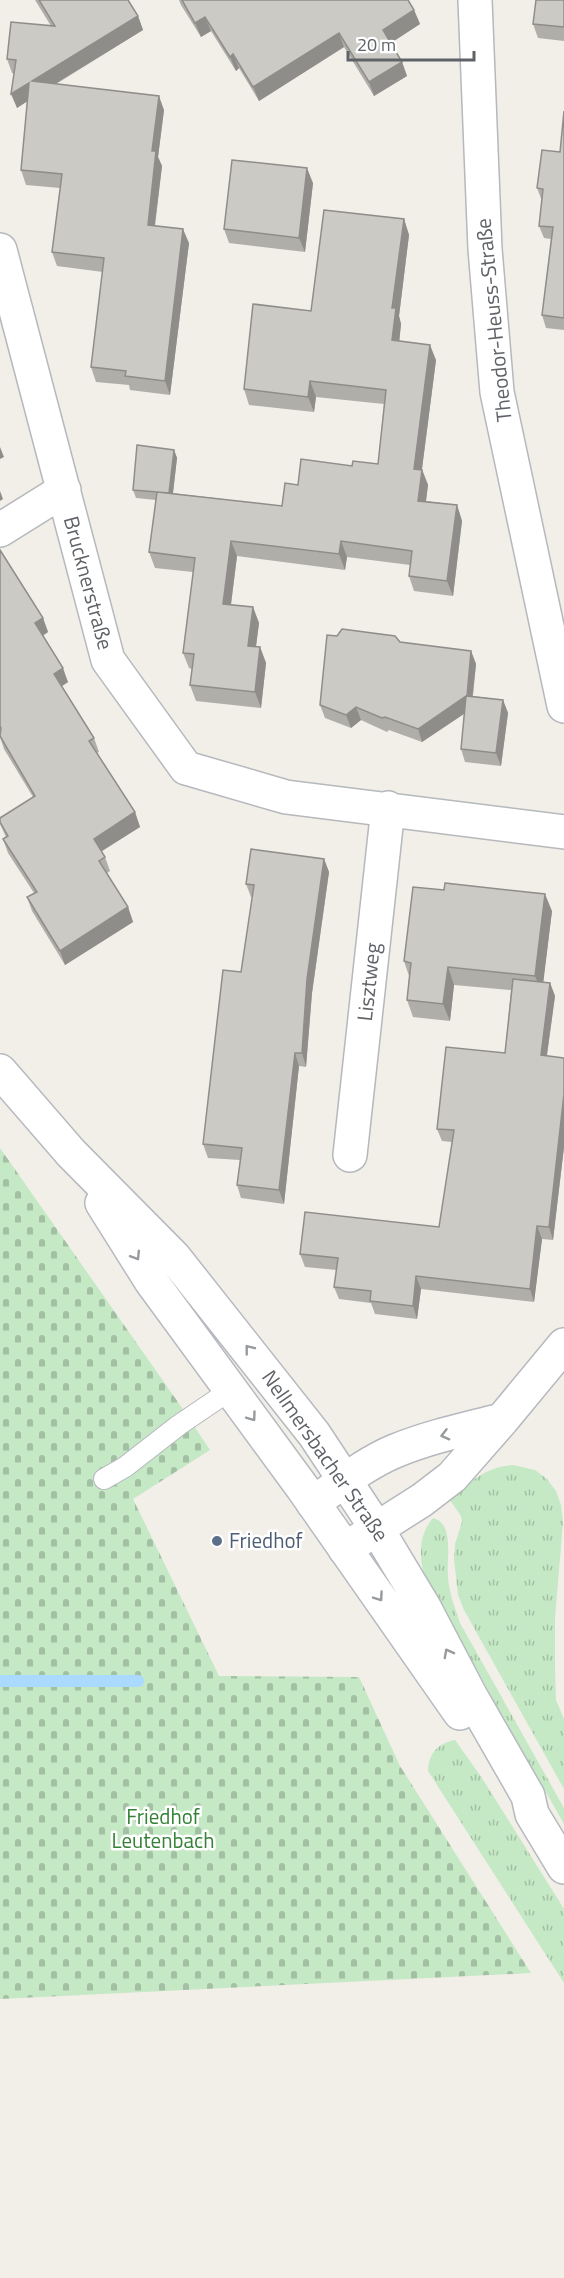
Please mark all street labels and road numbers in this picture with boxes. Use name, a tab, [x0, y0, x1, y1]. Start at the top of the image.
street label: Theodor-Heuss-Straße	[466, 217, 520, 423]
street label: Brucknerstraße	[56, 512, 122, 653]
street label: Lisztweg	[348, 941, 388, 1023]
street label: Nellmersbacher Straße	[254, 1363, 397, 1548]

